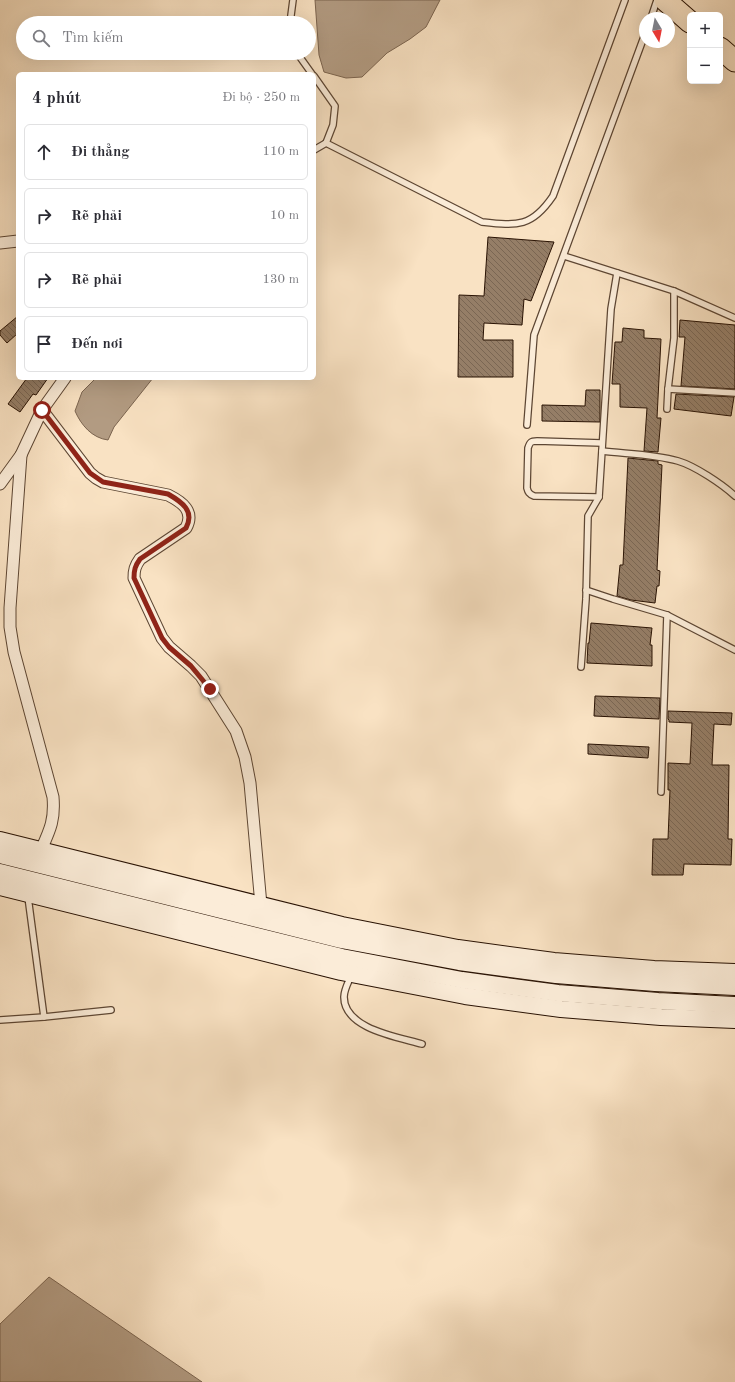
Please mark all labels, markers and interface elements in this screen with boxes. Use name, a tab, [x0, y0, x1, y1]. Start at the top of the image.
north arrow	[639, 12, 675, 48]
map controls	[687, 12, 723, 84]
button: +	[687, 12, 723, 48]
search box	[16, 16, 316, 60]
icon: search	[30, 27, 52, 49]
text: Tìm kiếm	[62, 31, 124, 46]
button: −	[687, 48, 723, 84]
text: 4 phút	[32, 90, 81, 107]
text: Đi bộ · 250 m	[222, 91, 300, 104]
icon: ahead	[33, 141, 55, 163]
text: Đi thẳng	[71, 145, 130, 160]
text: 110 m	[262, 145, 299, 158]
icon: right	[33, 205, 55, 227]
text: Rẽ phải	[71, 209, 122, 224]
text: 10 m	[270, 209, 299, 222]
icon: right	[33, 269, 55, 291]
text: Rẽ phải	[71, 273, 122, 288]
text: 130 m	[262, 273, 299, 286]
icon: arrive	[33, 333, 55, 355]
text: Đến nơi	[71, 337, 123, 352]
route start	[33, 401, 51, 419]
route end	[201, 680, 219, 698]

